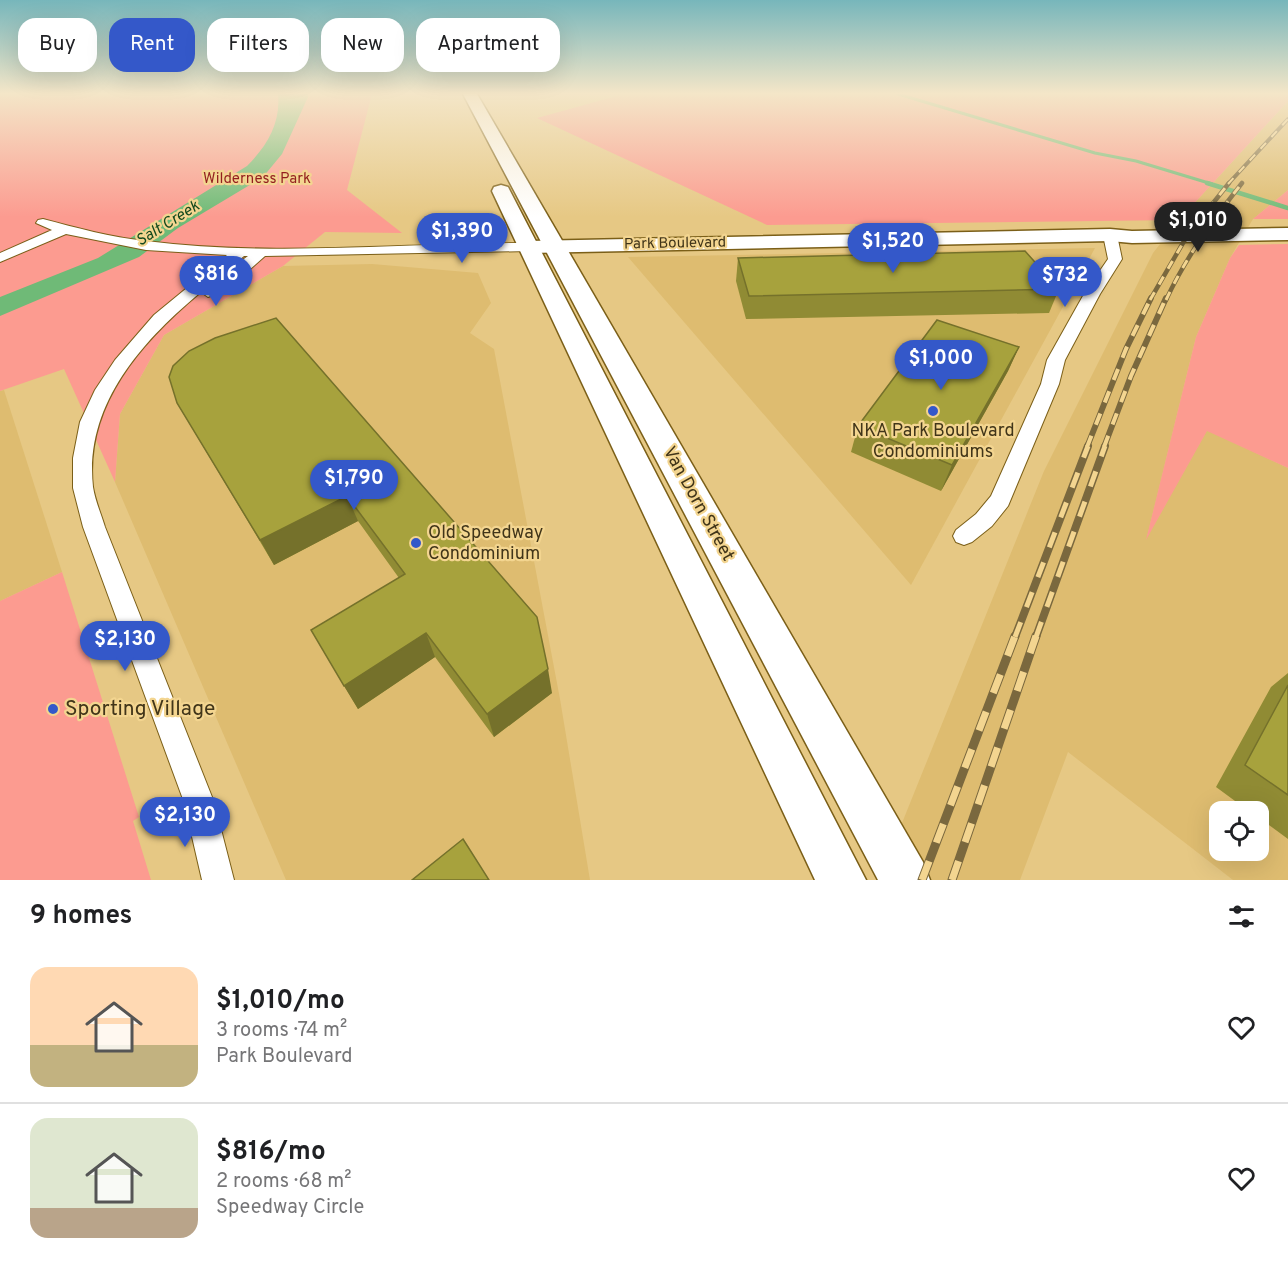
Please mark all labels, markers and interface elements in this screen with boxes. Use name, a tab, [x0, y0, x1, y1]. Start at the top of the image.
chip: Buy	[18, 18, 97, 72]
chip: Rent	[109, 18, 195, 72]
chip: Filters	[207, 18, 309, 72]
chip: New	[321, 18, 404, 72]
chip: Apartment	[416, 18, 560, 72]
park label: Wilderness Park	[203, 170, 311, 189]
water label: Salt Creek	[133, 196, 204, 251]
pin: $1,010	[1149, 202, 1247, 253]
text: $1,010	[1168, 208, 1228, 234]
pin: $1,390	[413, 213, 511, 264]
text: $1,390	[431, 219, 493, 245]
pin: $1,520	[844, 223, 942, 274]
text: $1,520	[862, 229, 924, 255]
street label: Park Boulevard	[624, 234, 726, 254]
pin: $816	[180, 256, 252, 307]
pin: $732	[1029, 257, 1101, 308]
text: $816	[194, 262, 238, 288]
text: $732	[1042, 263, 1088, 289]
pin: $1,000	[892, 340, 990, 391]
text: $1,000	[909, 346, 973, 372]
marker: NKA Park Boulevard Condominiums	[926, 404, 940, 418]
place label: NKA Park Boulevard Condominiums	[852, 420, 1015, 464]
street label: Van Dorn Street	[657, 443, 739, 565]
pin: $1,790	[305, 460, 403, 511]
text: $1,790	[324, 466, 384, 492]
place label: Old Speedway Condominium	[428, 522, 543, 566]
marker: Old Speedway Condominium	[409, 536, 423, 550]
pin: $2,130	[76, 621, 174, 672]
text: $2,130	[94, 627, 156, 653]
place label: Sporting Village	[65, 696, 215, 723]
marker: Sporting Village	[46, 702, 60, 716]
pin: $2,130	[136, 797, 234, 848]
map controls	[1209, 801, 1269, 861]
button: locate	[1209, 801, 1269, 861]
text: $2,130	[154, 803, 216, 829]
text: 9 homes	[30, 900, 132, 933]
icon: filters	[1225, 900, 1258, 933]
text: $1,010/mo	[216, 985, 345, 1018]
icon: home	[78, 991, 150, 1063]
icon: heart	[1225, 1011, 1258, 1044]
text: 3 rooms · 74 m²	[216, 1018, 347, 1044]
text: Park Boulevard	[216, 1044, 352, 1070]
text: $816/mo	[216, 1136, 326, 1169]
icon: home	[78, 1142, 150, 1214]
icon: heart	[1225, 1162, 1258, 1195]
text: 2 rooms · 68 m²	[216, 1169, 352, 1195]
text: Speedway Circle	[216, 1195, 364, 1221]

